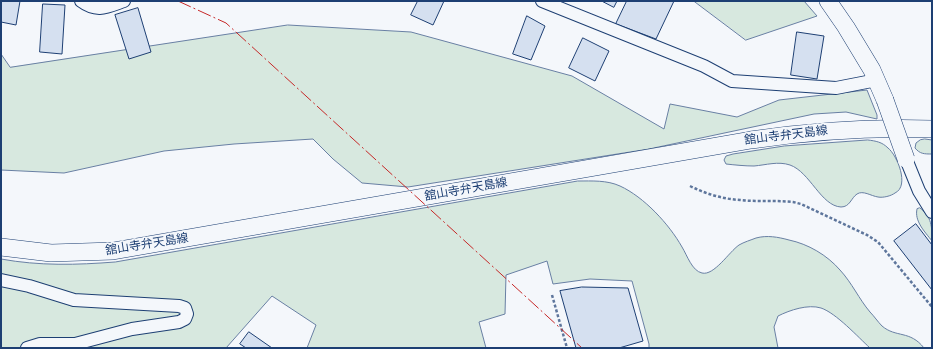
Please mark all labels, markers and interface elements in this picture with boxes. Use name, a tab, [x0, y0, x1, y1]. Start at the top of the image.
street label: 舘山寺弁天島線	[743, 124, 829, 148]
street label: 舘山寺弁天島線	[423, 176, 509, 204]
street label: 舘山寺弁天島線	[104, 231, 190, 259]

